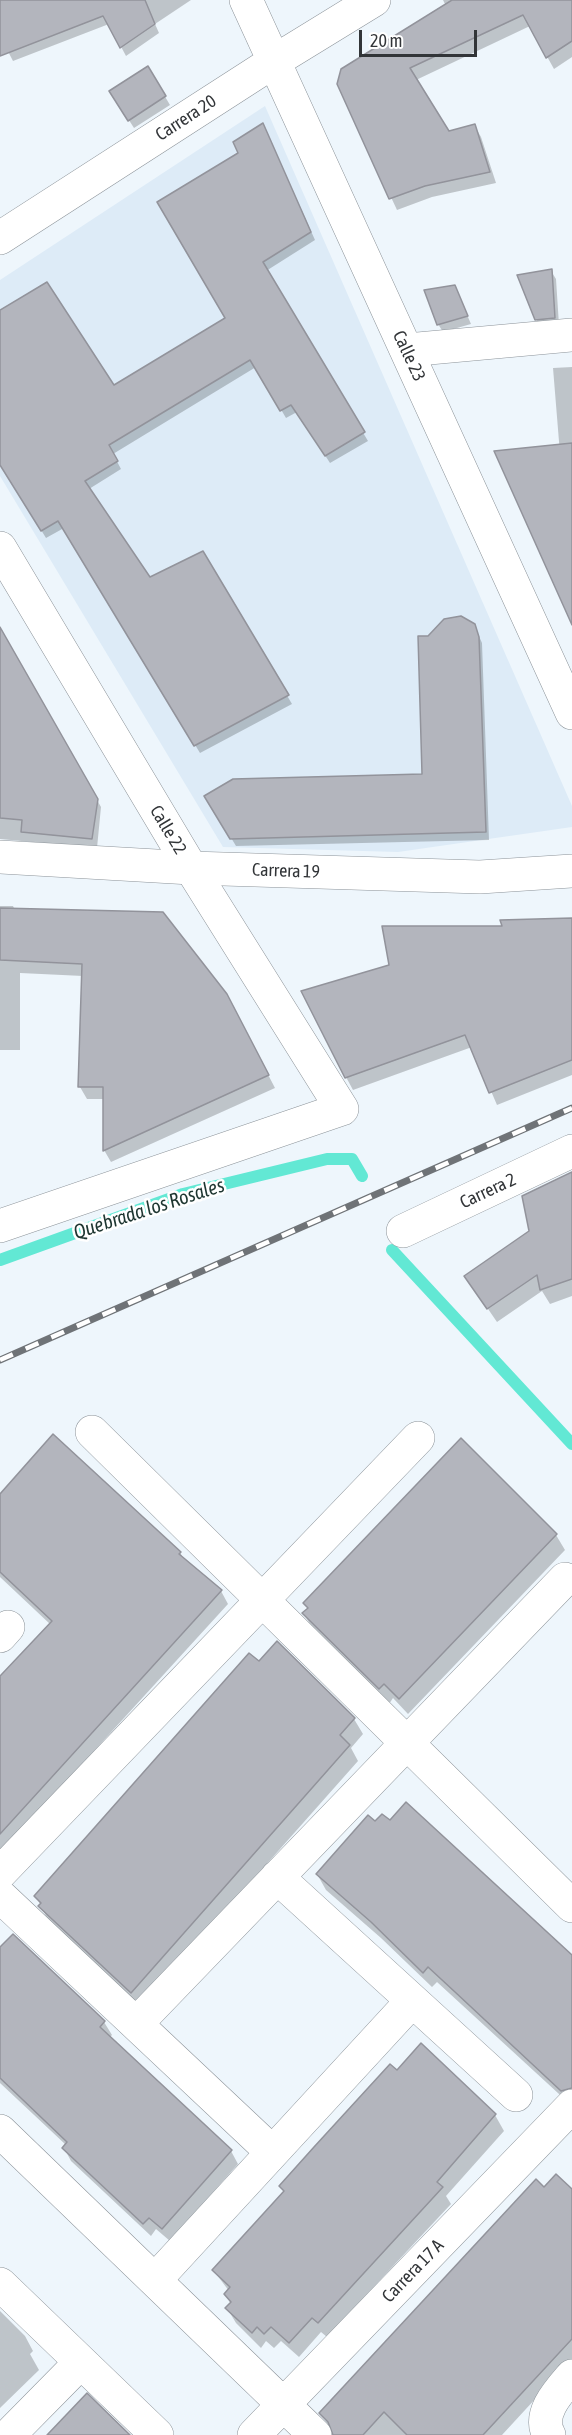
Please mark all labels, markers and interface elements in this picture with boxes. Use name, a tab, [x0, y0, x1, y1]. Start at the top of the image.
scale bar	[362, 18, 480, 56]
text: 20 m	[370, 30, 402, 51]
street label: Carrera 20	[152, 90, 220, 146]
street label: Calle 23	[388, 327, 430, 385]
street label: Calle 22	[145, 802, 191, 858]
street label: Carrera 19	[252, 859, 320, 883]
street label: Carrera 2	[456, 1169, 520, 1213]
water label: Quebrada los Rosales	[71, 1173, 227, 1245]
street label: Carrera 17 A	[378, 2235, 448, 2307]

